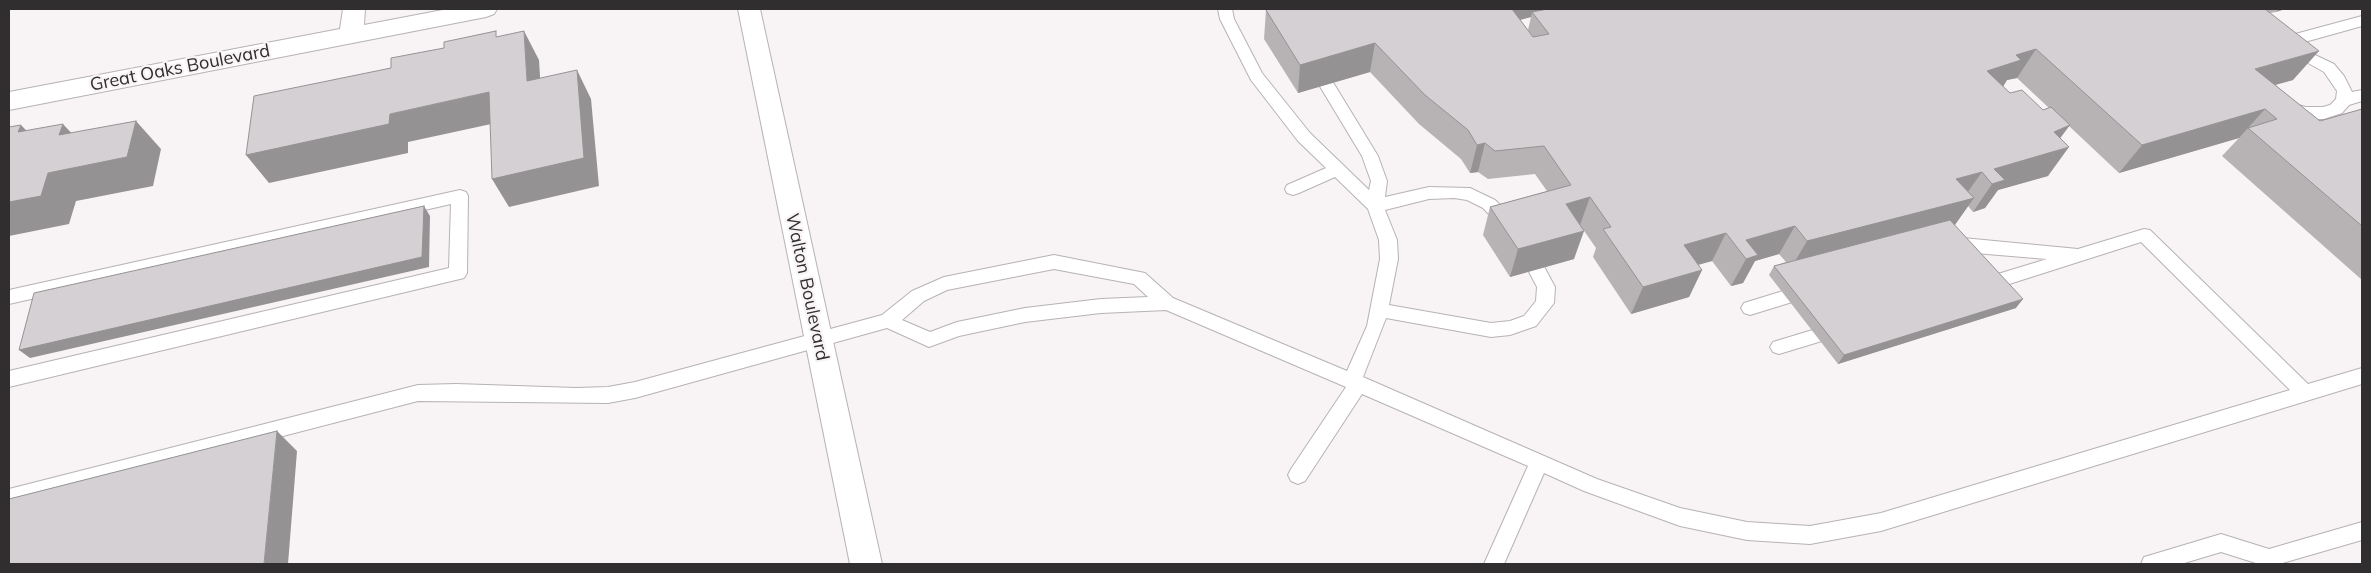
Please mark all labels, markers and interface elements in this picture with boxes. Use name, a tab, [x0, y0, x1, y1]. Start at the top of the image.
street label: Great Oaks Boulevard	[88, 40, 272, 96]
street label: Walton Boulevard	[781, 211, 833, 363]

